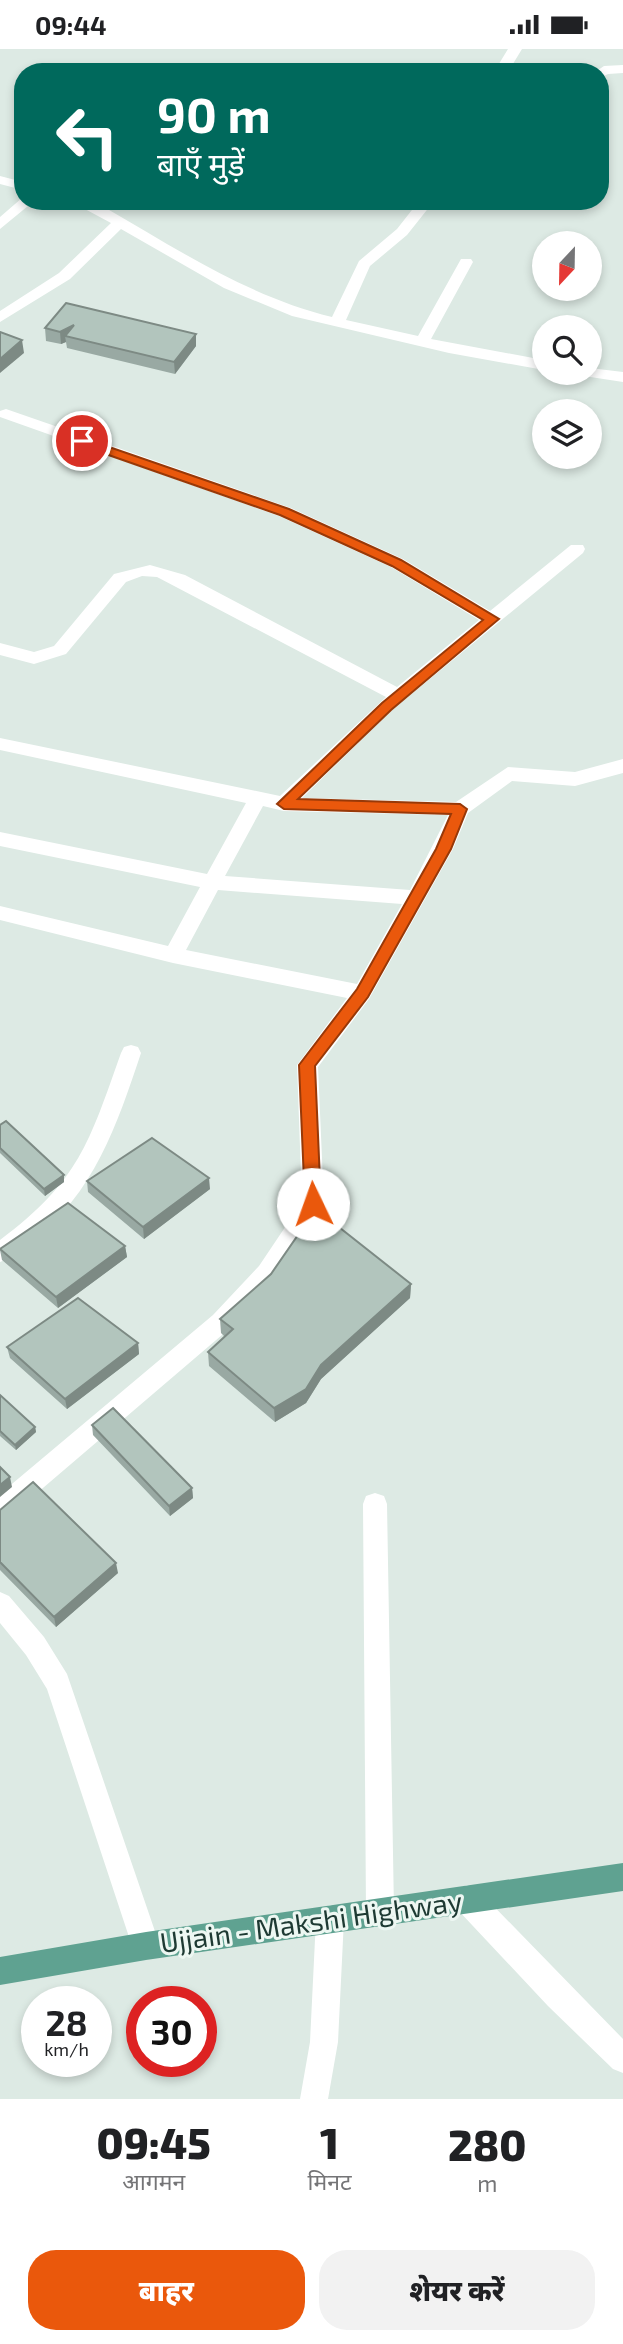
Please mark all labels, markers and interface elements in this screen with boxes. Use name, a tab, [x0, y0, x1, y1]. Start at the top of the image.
text: 09:44	[35, 9, 107, 40]
text: 90 m	[157, 84, 271, 143]
icon: left	[42, 91, 133, 182]
text: बाएँ मुड़ें	[157, 144, 245, 182]
north arrow	[532, 231, 602, 301]
map controls	[532, 231, 602, 469]
button: search	[532, 315, 602, 385]
button: layers	[532, 399, 602, 469]
pin	[52, 411, 112, 471]
icon: arrive	[63, 422, 101, 460]
position arrow	[276, 1167, 350, 1241]
street label: Ujjain - Makshi Highway	[158, 1883, 464, 1959]
speed limit sign: 30	[126, 1986, 217, 2077]
text: 28	[45, 2001, 88, 2043]
text: km/h	[44, 2038, 89, 2060]
text: 09:45	[97, 2117, 211, 2167]
text: 1	[320, 2117, 339, 2167]
text: 280	[448, 2119, 527, 2169]
text: आगमन	[122, 2167, 185, 2195]
text: मिनट	[307, 2167, 352, 2195]
text: m	[477, 2169, 497, 2197]
button: बाहर	[28, 2250, 305, 2330]
button: शेयर करें	[319, 2250, 595, 2330]

